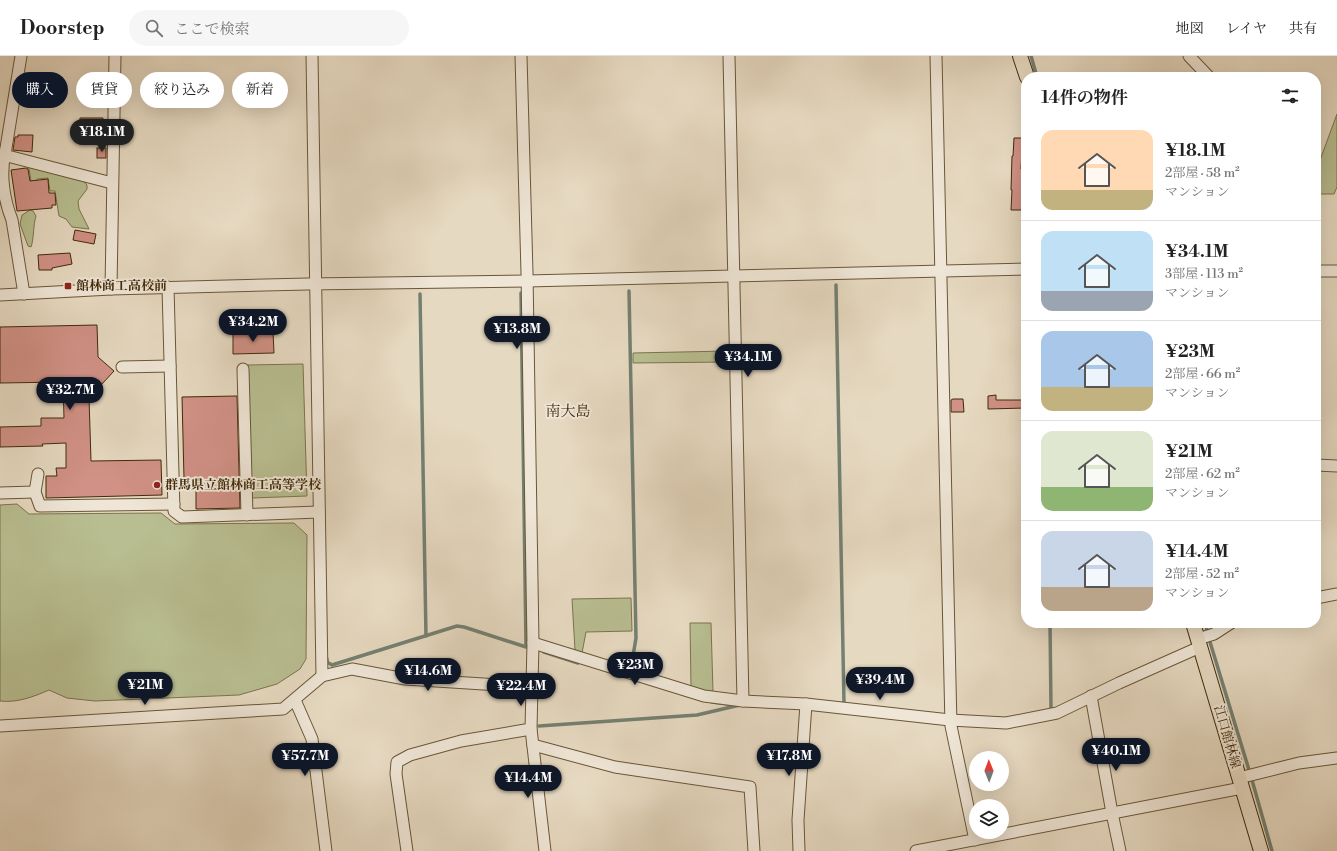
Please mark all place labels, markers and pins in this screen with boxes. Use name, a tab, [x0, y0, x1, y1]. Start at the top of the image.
pin: ¥18.1M	[69, 119, 135, 153]
place label: 館林商工高校前	[76, 278, 167, 294]
marker: 館林商工高校前	[63, 281, 73, 291]
pin: ¥34.2M	[220, 309, 286, 343]
pin: ¥13.8M	[484, 316, 550, 350]
pin: ¥34.1M	[715, 344, 781, 378]
pin: ¥32.7M	[37, 377, 103, 411]
place label: 群馬県立館林商工高等学校	[165, 477, 322, 493]
marker: 群馬県立館林商工高等学校	[152, 480, 162, 490]
pin: ¥23M	[611, 652, 659, 686]
pin: ¥14.6M	[395, 658, 461, 692]
pin: ¥39.4M	[847, 667, 913, 701]
pin: ¥21M	[121, 672, 169, 706]
pin: ¥22.4M	[488, 673, 554, 707]
pin: ¥40.1M	[1083, 738, 1149, 772]
pin: ¥57.7M	[272, 743, 338, 777]
pin: ¥17.8M	[756, 743, 822, 777]
pin: ¥14.4M	[495, 765, 561, 799]

